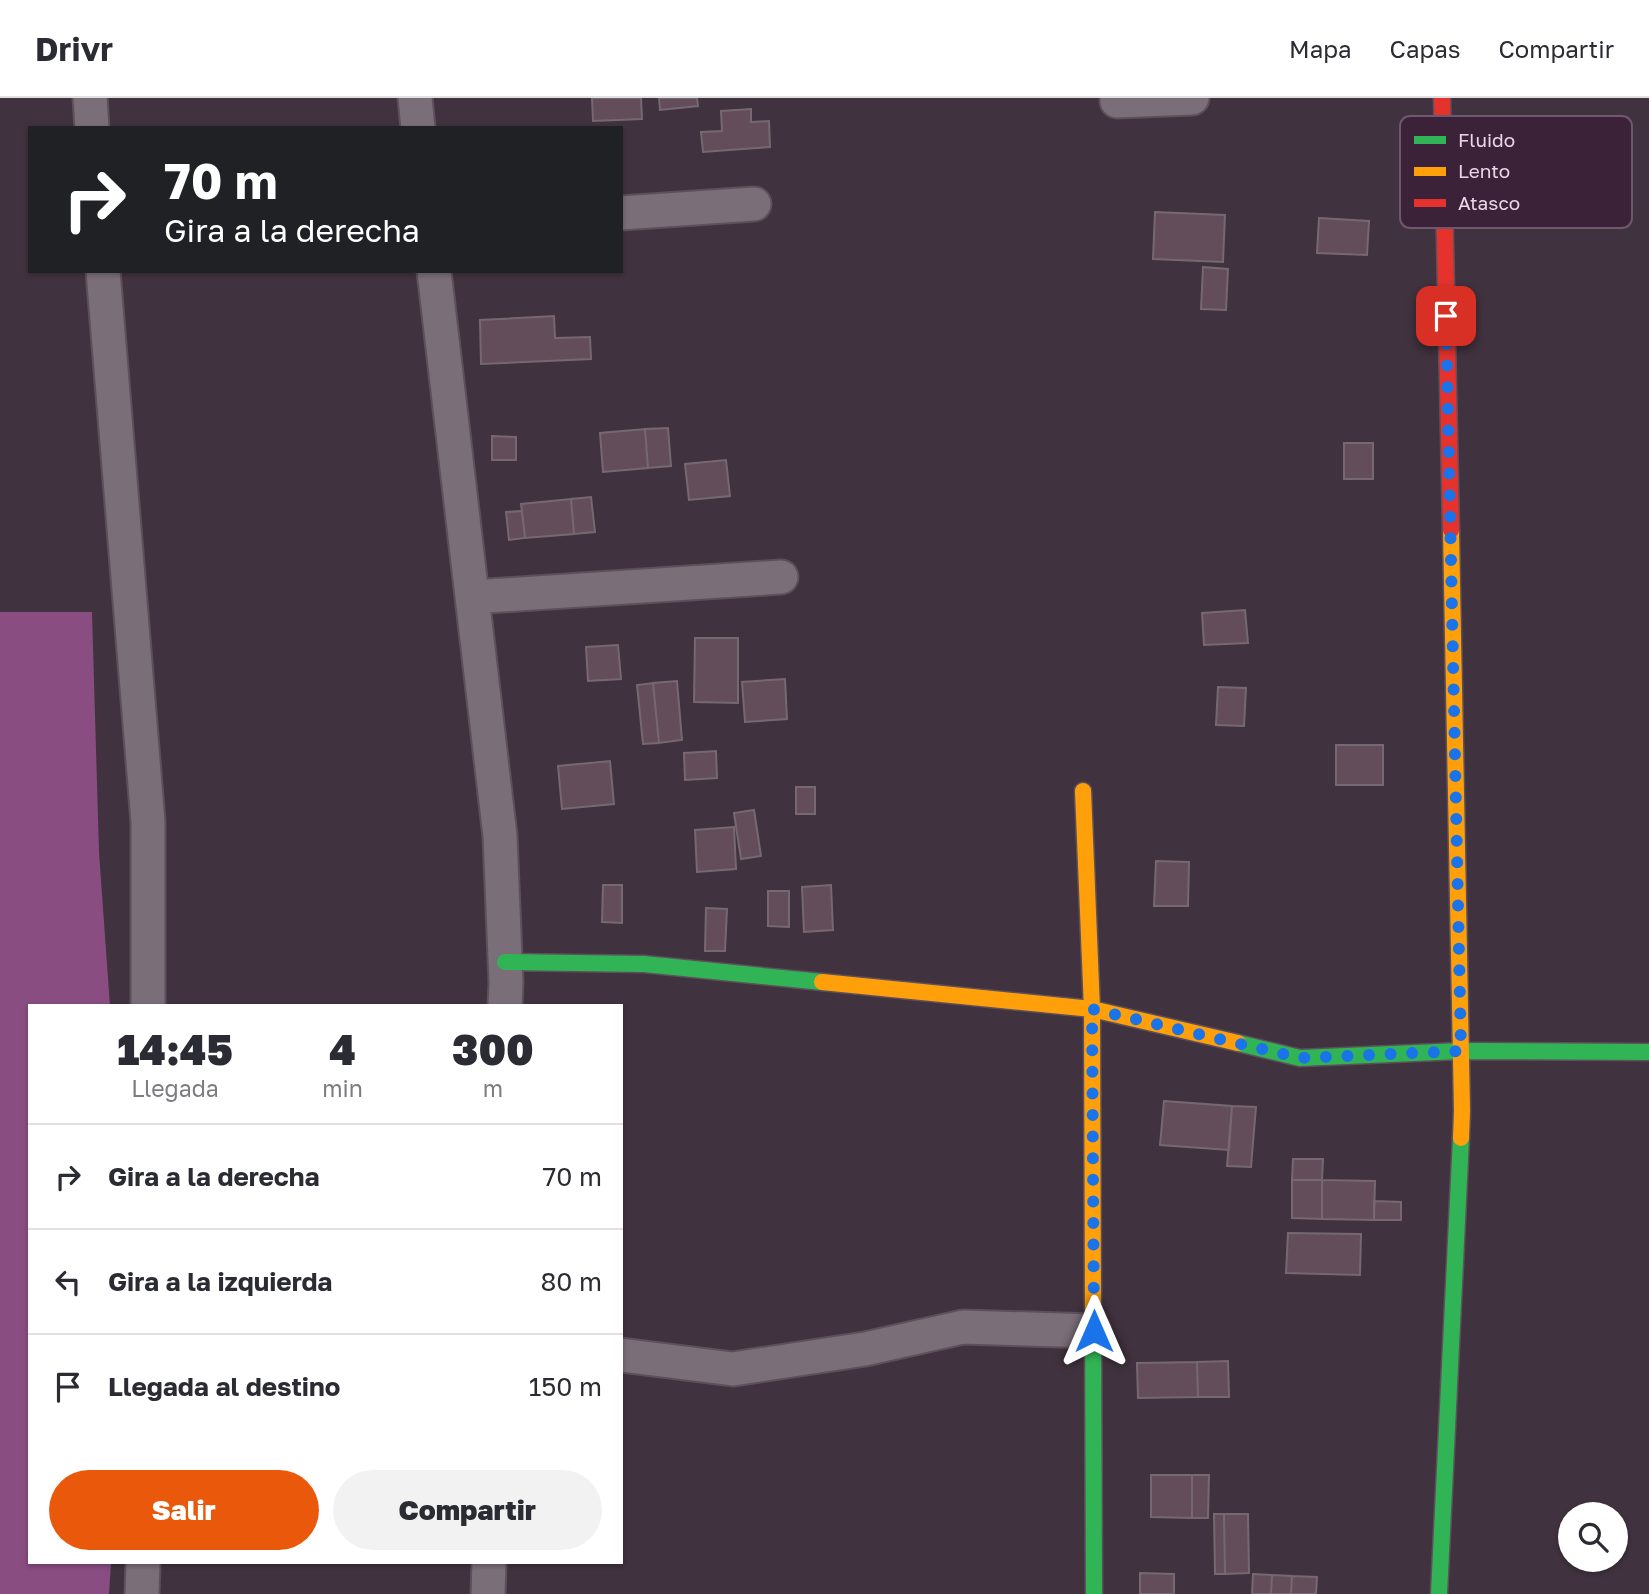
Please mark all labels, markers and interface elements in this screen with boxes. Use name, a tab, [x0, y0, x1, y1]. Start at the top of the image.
text: Drivr	[35, 29, 113, 68]
text: Mapa	[1289, 34, 1352, 63]
text: Capas	[1390, 34, 1460, 63]
text: Compartir	[1498, 34, 1614, 63]
legend	[1400, 116, 1632, 228]
text: Fluido	[1458, 128, 1515, 151]
text: 70 m	[164, 151, 278, 210]
icon: right	[49, 154, 140, 245]
text: Lento	[1458, 159, 1510, 182]
text: Atasco	[1458, 191, 1520, 214]
text: Gira a la derecha	[164, 211, 420, 249]
pin	[1416, 286, 1476, 346]
icon: arrive	[1427, 297, 1465, 335]
text: 14:45	[117, 1024, 233, 1074]
text: 4	[329, 1024, 356, 1074]
text: 300	[452, 1024, 534, 1074]
text: Llegada	[131, 1074, 219, 1102]
text: min	[322, 1074, 363, 1102]
text: m	[483, 1074, 503, 1102]
icon: right	[49, 1158, 87, 1196]
text: Gira a la derecha	[108, 1161, 320, 1192]
text: 70 m	[543, 1161, 602, 1192]
icon: left	[49, 1263, 87, 1301]
text: Gira a la izquierda	[108, 1266, 332, 1297]
text: 80 m	[541, 1266, 602, 1297]
position arrow	[1057, 1294, 1131, 1368]
icon: arrive	[49, 1368, 87, 1406]
text: Llegada al destino	[108, 1371, 340, 1402]
text: 150 m	[529, 1371, 602, 1402]
button: Salir	[49, 1470, 319, 1550]
button: Compartir	[333, 1470, 602, 1550]
map controls	[1558, 1502, 1628, 1572]
button: search	[1558, 1502, 1628, 1572]

